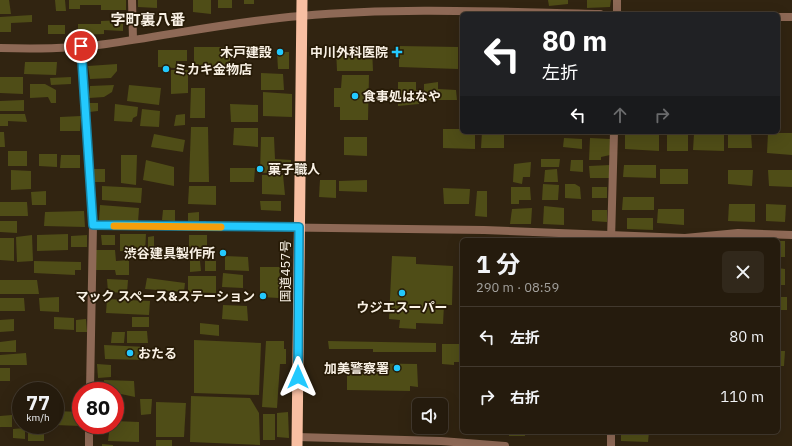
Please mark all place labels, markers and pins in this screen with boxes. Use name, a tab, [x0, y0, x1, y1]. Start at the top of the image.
pin	[64, 29, 98, 63]
place label: 木戸建設	[220, 44, 272, 61]
place label: 中川外科医院	[310, 44, 388, 61]
marker: 中川外科医院	[391, 46, 403, 58]
marker: 木戸建設	[275, 47, 285, 57]
place label: ミカキ金物店	[174, 61, 252, 78]
marker: ミカキ金物店	[161, 64, 171, 74]
place label: 食事処はなや	[363, 88, 441, 105]
marker: 食事処はなや	[350, 91, 360, 101]
place label: 菓子職人	[268, 161, 320, 178]
marker: 菓子職人	[255, 164, 265, 174]
place label: 渋谷建具製作所	[124, 245, 215, 262]
marker: 渋谷建具製作所	[218, 248, 228, 258]
place label: マック スペース&ステーション	[75, 288, 255, 305]
marker: ウジエスーパー	[397, 288, 407, 298]
marker: マック スペース&ステーション	[258, 291, 268, 301]
place label: ウジエスーパー	[357, 299, 447, 316]
place label: おたる	[138, 345, 177, 362]
marker: おたる	[125, 348, 135, 358]
place label: 加美警察署	[324, 360, 389, 377]
marker: 加美警察署	[392, 363, 402, 373]

